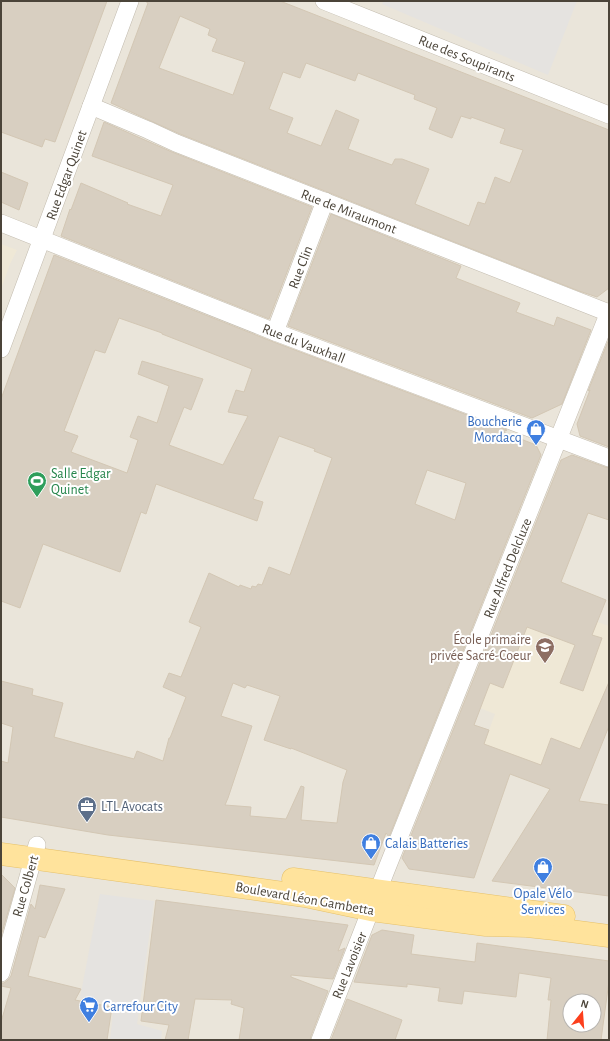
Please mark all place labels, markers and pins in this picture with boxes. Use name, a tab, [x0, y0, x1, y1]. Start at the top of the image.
place label: Boucherie Mordacq	[467, 415, 522, 445]
shop icon: Boucherie Mordacq	[525, 418, 547, 446]
place label: Salle Edgar Quinet	[51, 467, 111, 497]
sports icon: Salle Edgar Quinet	[26, 470, 48, 498]
place label: École primaire privée Sacré-Coeur	[430, 630, 531, 663]
school or university icon: École primaire privée Sacré-Coeur	[534, 636, 556, 664]
office icon: LTL Avocats	[76, 795, 98, 823]
place label: LTL Avocats	[101, 800, 163, 814]
shop icon: Calais Batteries	[360, 832, 382, 860]
place label: Calais Batteries	[385, 837, 468, 851]
shop icon: Opale Vélo Services	[532, 856, 554, 884]
place label: Opale Vélo Services	[514, 887, 573, 917]
supermarket icon: Carrefour City	[78, 995, 100, 1023]
place label: Carrefour City	[103, 1000, 178, 1014]

